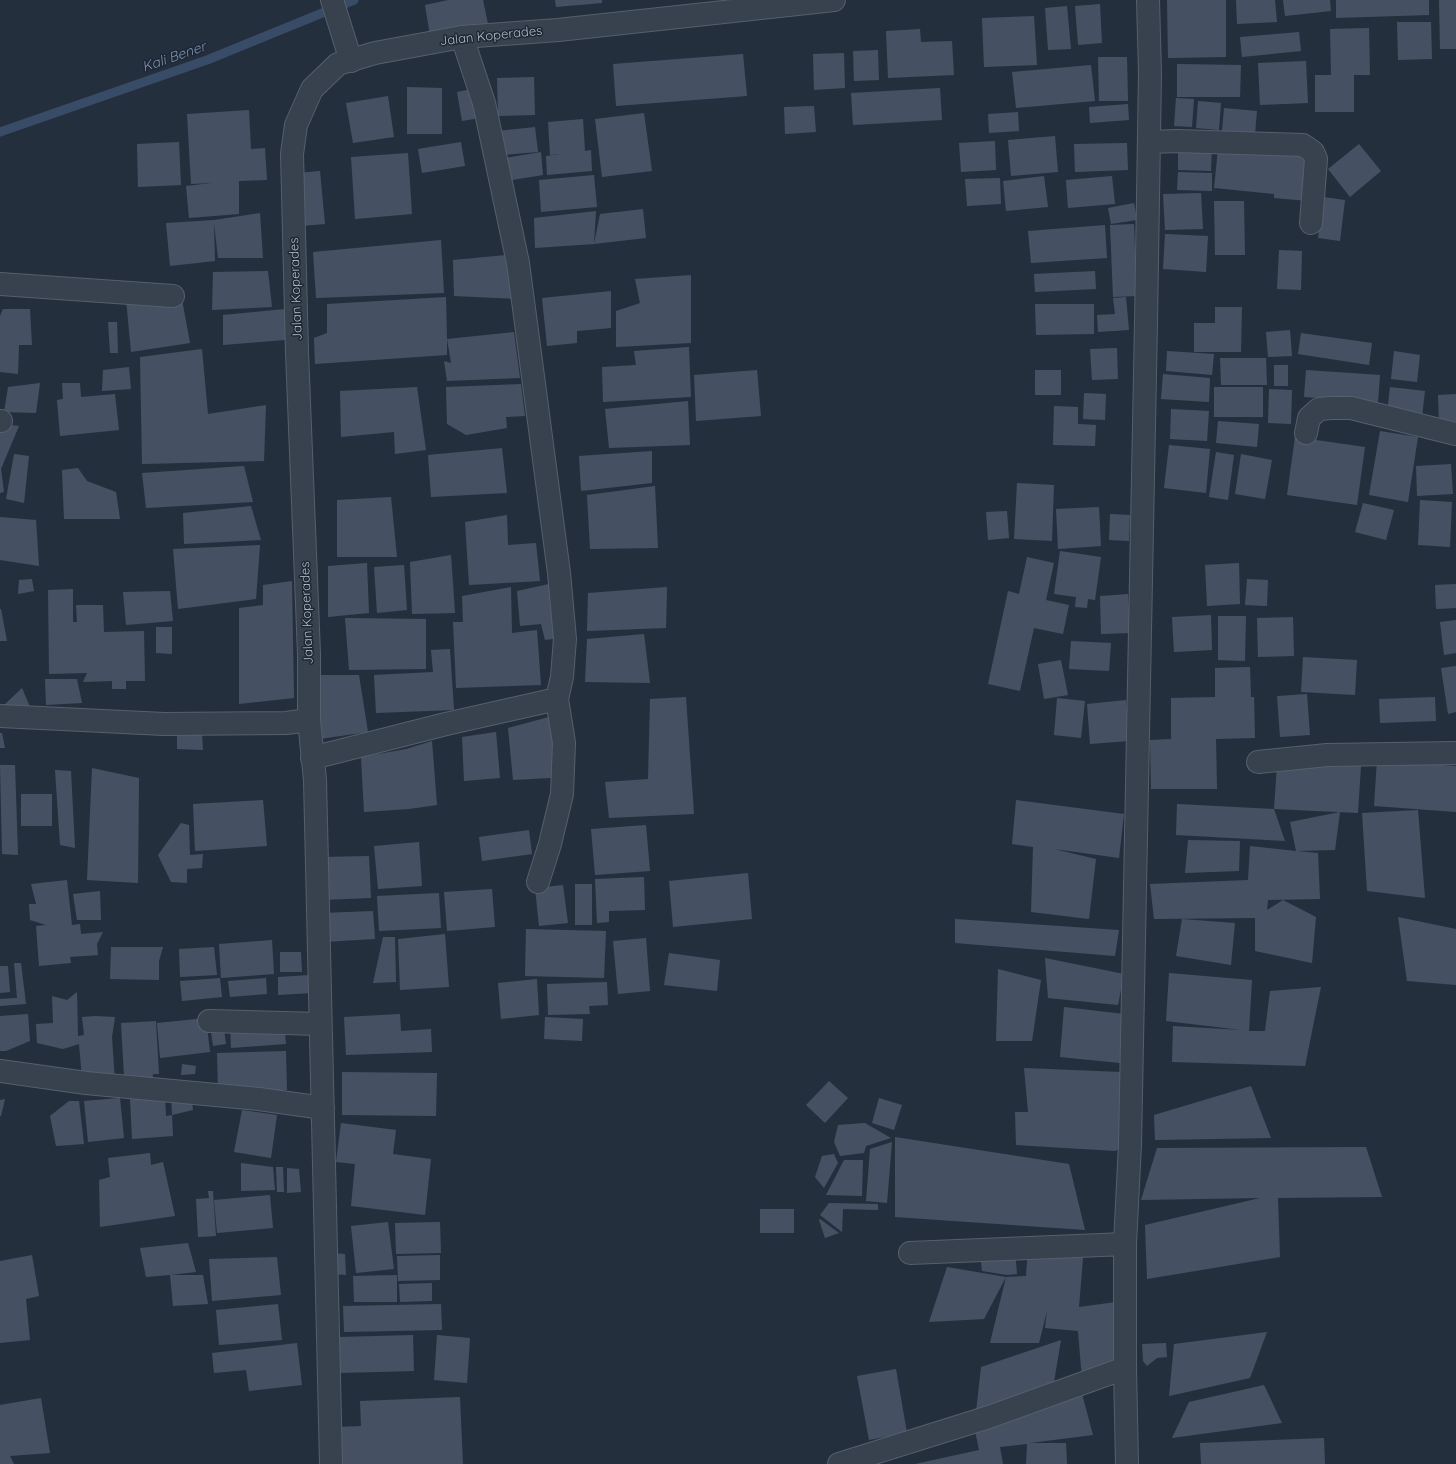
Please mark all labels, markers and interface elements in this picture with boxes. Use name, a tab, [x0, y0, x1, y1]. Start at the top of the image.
street label: Jalan Koperades	[439, 23, 543, 49]
water label: Kali Bener	[140, 38, 208, 76]
street label: Jalan Koperades	[286, 237, 306, 341]
street label: Jalan Koperades	[297, 561, 317, 665]

